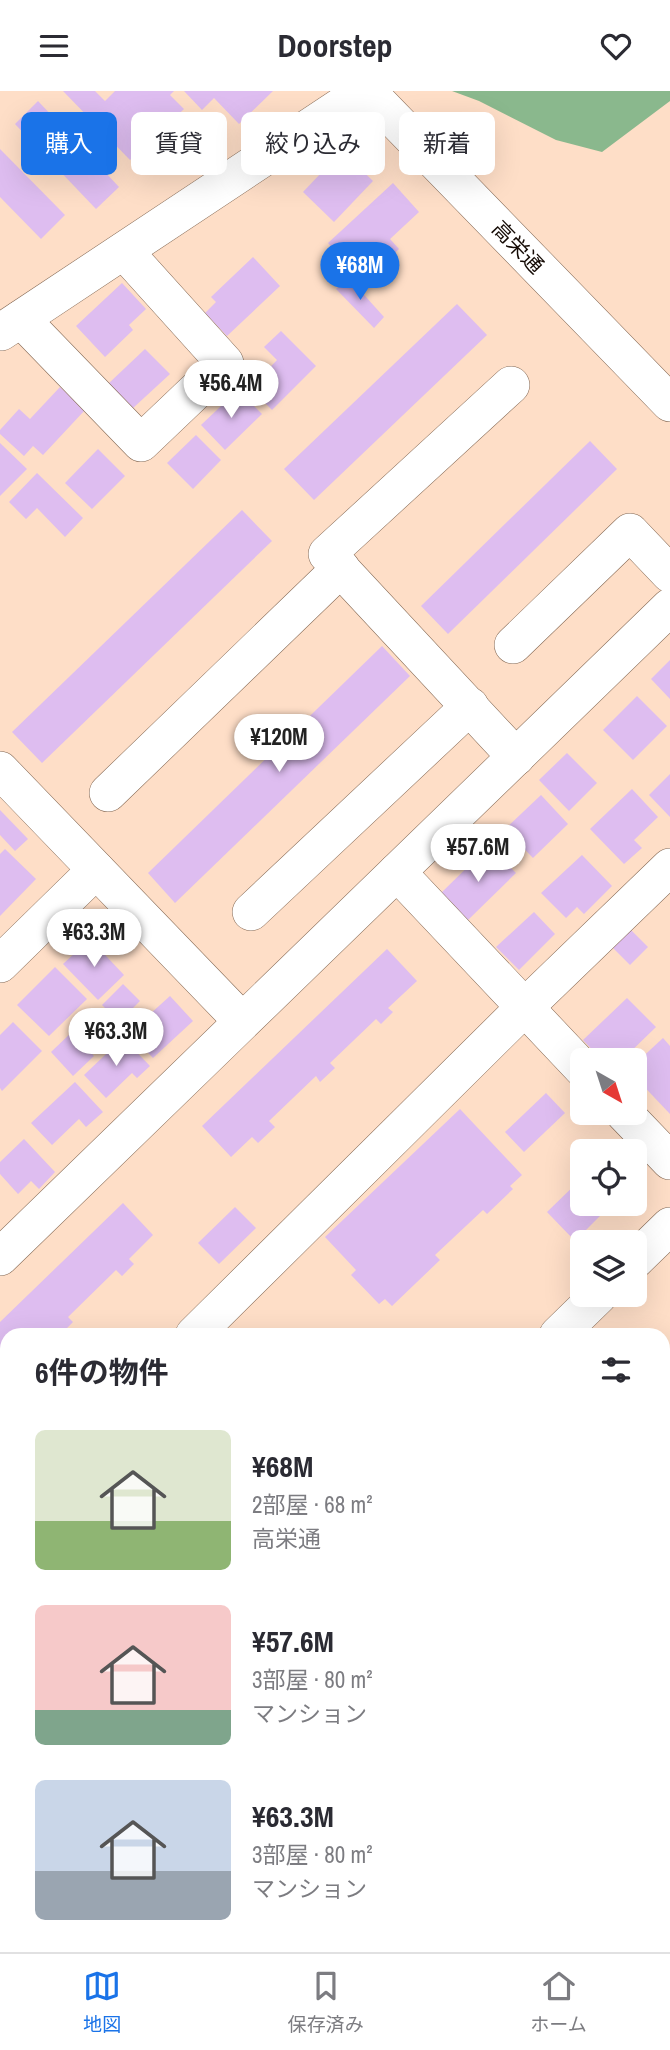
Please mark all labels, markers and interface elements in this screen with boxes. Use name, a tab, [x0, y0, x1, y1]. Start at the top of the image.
text: Doorstep	[277, 24, 393, 67]
icon: menu	[35, 27, 73, 65]
icon: heart	[597, 27, 635, 65]
chip: 購入	[21, 112, 117, 175]
chip: 賃貸	[131, 112, 227, 175]
chip: 絞り込み	[241, 112, 385, 175]
chip: 新着	[399, 112, 495, 175]
street label: 高栄通	[486, 214, 550, 280]
pin: ¥68M	[319, 243, 401, 302]
text: ¥68M	[336, 249, 384, 280]
pin: ¥56.4M	[174, 361, 288, 420]
text: ¥56.4M	[200, 367, 262, 398]
pin: ¥120M	[230, 715, 328, 774]
text: ¥120M	[250, 721, 308, 752]
pin: ¥57.6M	[421, 825, 535, 884]
text: ¥57.6M	[447, 831, 509, 862]
pin: ¥63.3M	[37, 909, 151, 969]
text: ¥63.3M	[63, 916, 125, 947]
pin: ¥63.3M	[59, 1009, 173, 1068]
text: ¥63.3M	[85, 1015, 147, 1046]
north arrow	[570, 1048, 648, 1125]
map controls	[570, 1048, 647, 1307]
button: locate	[570, 1139, 647, 1216]
button: layers	[570, 1230, 647, 1307]
icon: filters	[597, 1351, 635, 1389]
text: 6件の物件	[35, 1352, 169, 1392]
text: ¥68M	[252, 1446, 314, 1486]
icon: home	[91, 1458, 175, 1542]
text: 2部屋 · 68 m²	[252, 1489, 372, 1520]
text: 高栄通	[252, 1523, 321, 1554]
text: ¥57.6M	[252, 1621, 334, 1661]
icon: home	[91, 1633, 175, 1717]
text: 3部屋 · 80 m²	[252, 1664, 372, 1695]
text: マンション	[252, 1698, 367, 1729]
text: ¥63.3M	[252, 1796, 334, 1836]
icon: home	[91, 1808, 175, 1892]
text: 3部屋 · 80 m²	[252, 1839, 372, 1870]
text: マンション	[252, 1873, 367, 1904]
tab: 地図	[83, 1967, 121, 2037]
tab: 保存済み	[288, 1967, 364, 2037]
tab: ホーム	[530, 1967, 587, 2037]

